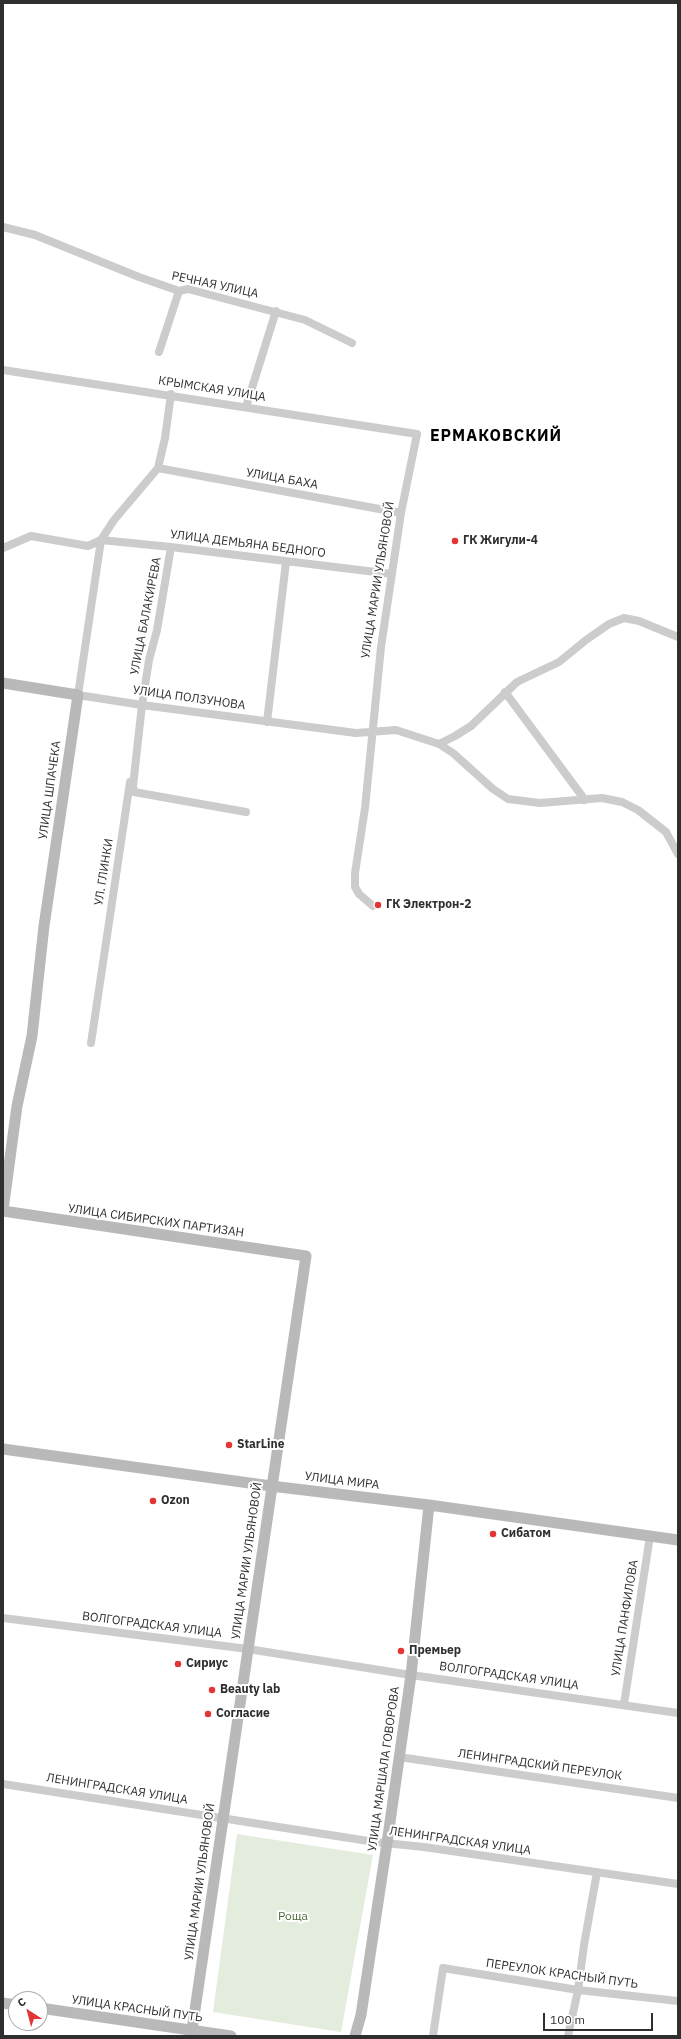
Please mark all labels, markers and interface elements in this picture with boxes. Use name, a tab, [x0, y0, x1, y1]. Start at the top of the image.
street label: РЕЧНАЯ УЛИЦА	[170, 269, 260, 301]
street label: КРЫМСКАЯ УЛИЦА	[157, 373, 267, 405]
district label: ЕРМАКОВСКИЙ	[430, 426, 562, 446]
street label: УЛИЦА БАХА	[245, 466, 319, 492]
street label: УЛИЦА МАРИИ УЛЬЯНОВОЙ	[358, 500, 398, 660]
street label: УЛИЦА ДЕМЬЯНА БЕДНОГО	[169, 527, 327, 561]
place label: ГК Жигули-4	[463, 534, 538, 548]
marker: ГК Жигули-4	[450, 536, 460, 546]
street label: УЛИЦА БАЛАКИРЕВА	[127, 556, 165, 676]
street label: УЛИЦА ПОЛЗУНОВА	[132, 683, 246, 713]
street label: УЛИЦА ШПАЧЕКА	[36, 740, 64, 840]
street label: УЛ. ГЛИНКИ	[92, 837, 116, 907]
place label: ГК Электрон-2	[386, 898, 471, 912]
marker: ГК Электрон-2	[373, 900, 383, 910]
street label: УЛИЦА СИБИРСКИХ ПАРТИЗАН	[67, 1202, 245, 1240]
place label: StarLine	[237, 1438, 284, 1452]
marker: StarLine	[224, 1440, 234, 1450]
street label: УЛИЦА МИРА	[304, 1469, 380, 1493]
street label: УЛИЦА МАРИИ УЛЬЯНОВОЙ	[229, 1481, 265, 1641]
place label: Ozon	[161, 1494, 190, 1508]
marker: Ozon	[148, 1496, 158, 1506]
place label: Сибатом	[501, 1527, 551, 1541]
marker: Сибатом	[488, 1529, 498, 1539]
street label: УЛИЦА ПАНФИЛОВА	[609, 1559, 641, 1677]
street label: ВОЛГОГРАДСКАЯ УЛИЦА	[81, 1609, 223, 1641]
place label: Премьер	[409, 1644, 461, 1658]
marker: Премьер	[396, 1646, 406, 1656]
place label: Сириус	[186, 1657, 228, 1671]
marker: Сириус	[173, 1659, 183, 1669]
street label: ВОЛГОГРАДСКАЯ УЛИЦА	[438, 1659, 580, 1693]
place label: Beauty lab	[220, 1683, 280, 1697]
marker: Beauty lab	[207, 1685, 217, 1695]
street label: УЛИЦА МАРШАЛА ГОВОРОВА	[365, 1685, 403, 1853]
place label: Согласие	[216, 1707, 270, 1721]
marker: Согласие	[203, 1709, 213, 1719]
street label: ЛЕНИНГРАДСКИЙ ПЕРЕУЛОК	[457, 1746, 623, 1784]
street label: ЛЕНИНГРАДСКАЯ УЛИЦА	[45, 1771, 189, 1807]
street label: УЛИЦА МАРИИ УЛЬЯНОВОЙ	[182, 1802, 218, 1962]
street label: ЛЕНИНГРАДСКАЯ УЛИЦА	[388, 1824, 532, 1858]
park label: Роща	[278, 1910, 308, 1924]
street label: ПЕРЕУЛОК КРАСНЫЙ ПУТЬ	[485, 1956, 639, 1992]
north arrow	[8, 1991, 48, 2031]
street label: УЛИЦА КРАСНЫЙ ПУТЬ	[70, 1993, 204, 2025]
text: С	[15, 1994, 29, 2010]
scale bar	[545, 2005, 655, 2031]
text: 100 m	[550, 2012, 585, 2027]

